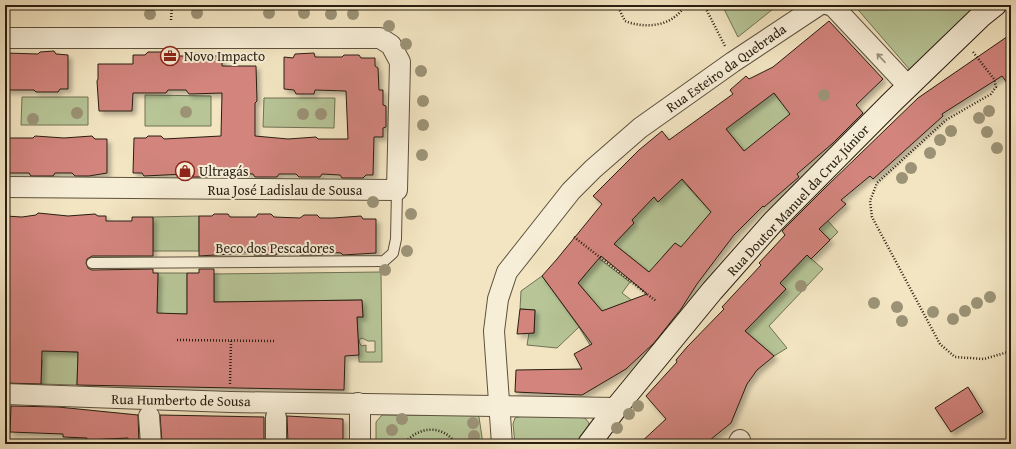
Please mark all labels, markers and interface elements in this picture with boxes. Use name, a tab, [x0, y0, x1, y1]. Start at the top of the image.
street label: Rua Esteiro da Quebrada	[662, 19, 790, 117]
office icon: Novo Impacto	[159, 45, 181, 67]
place label: Novo Impacto	[184, 46, 265, 66]
one-way arrow	[877, 53, 886, 63]
street label: Rua Doutor Manuel da Cruz Júnior	[722, 120, 874, 280]
shop icon: Ultragás	[174, 160, 196, 182]
place label: Ultragás	[199, 161, 249, 181]
street label: Rua José Ladislau de Sousa	[208, 180, 363, 200]
street label: Beco dos Pescadores	[216, 238, 334, 258]
street label: Rua Humberto de Sousa	[111, 389, 251, 411]

